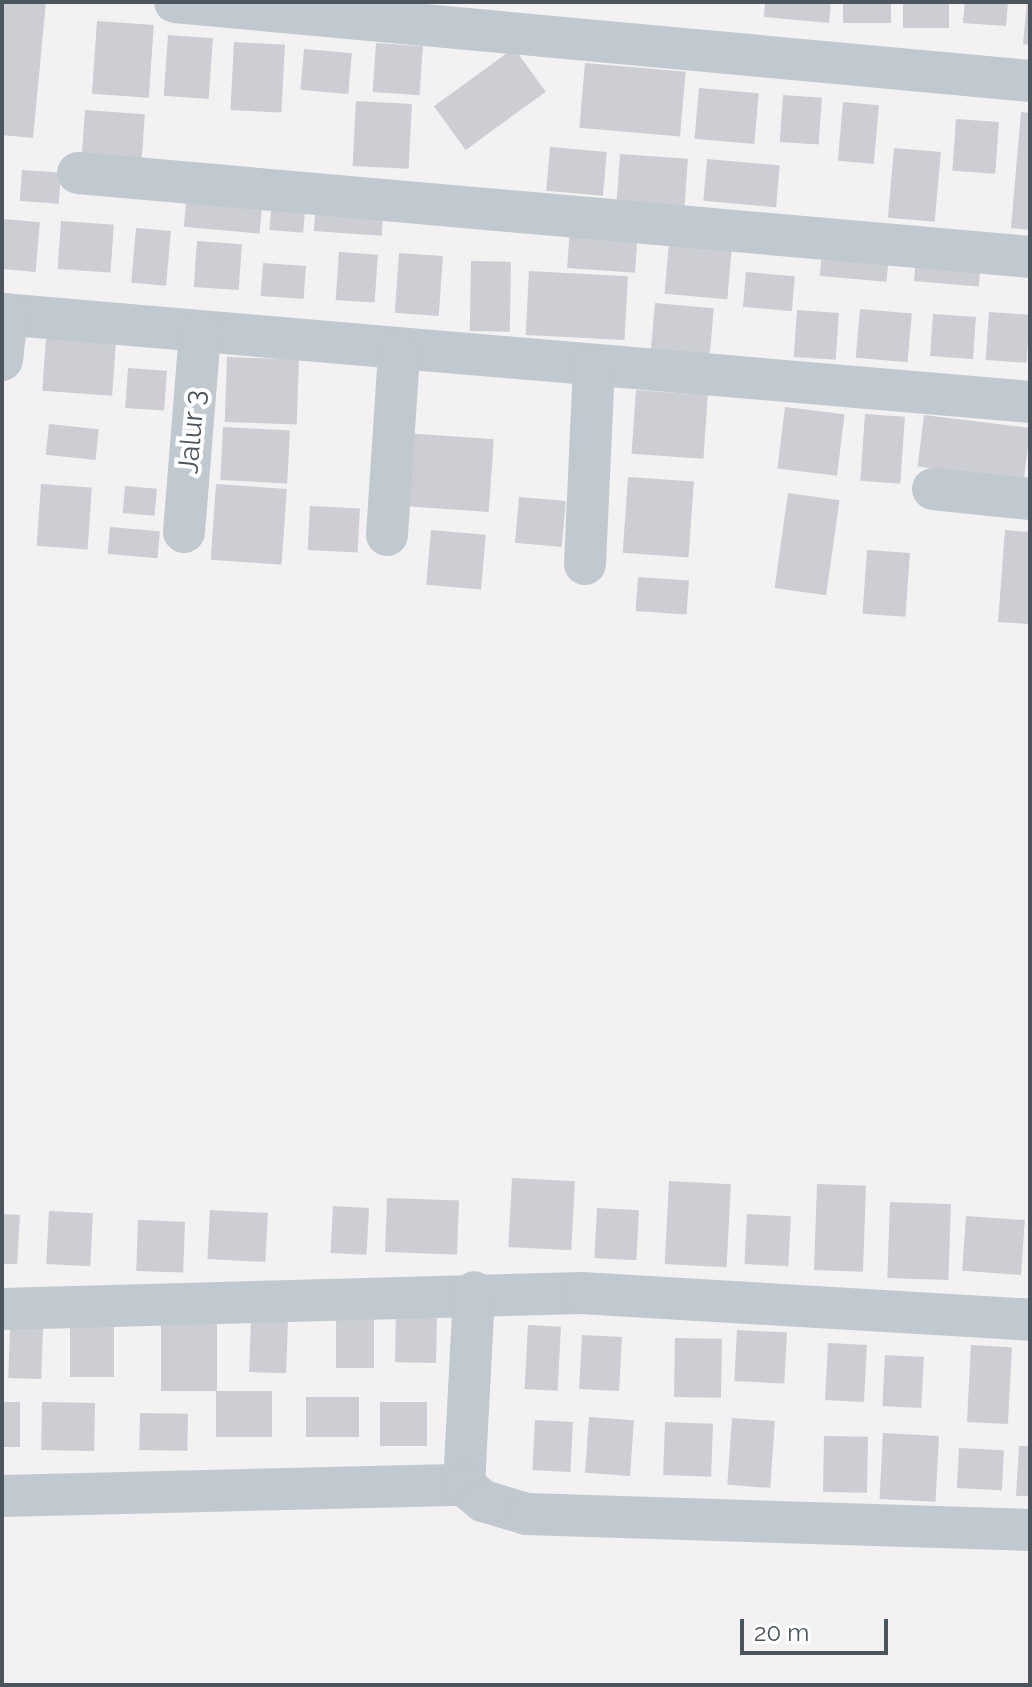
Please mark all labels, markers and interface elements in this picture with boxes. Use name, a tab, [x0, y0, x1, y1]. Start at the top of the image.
street label: Jalur 3	[172, 388, 212, 476]
scale bar	[744, 1603, 892, 1653]
text: 20 m	[754, 1618, 809, 1647]

